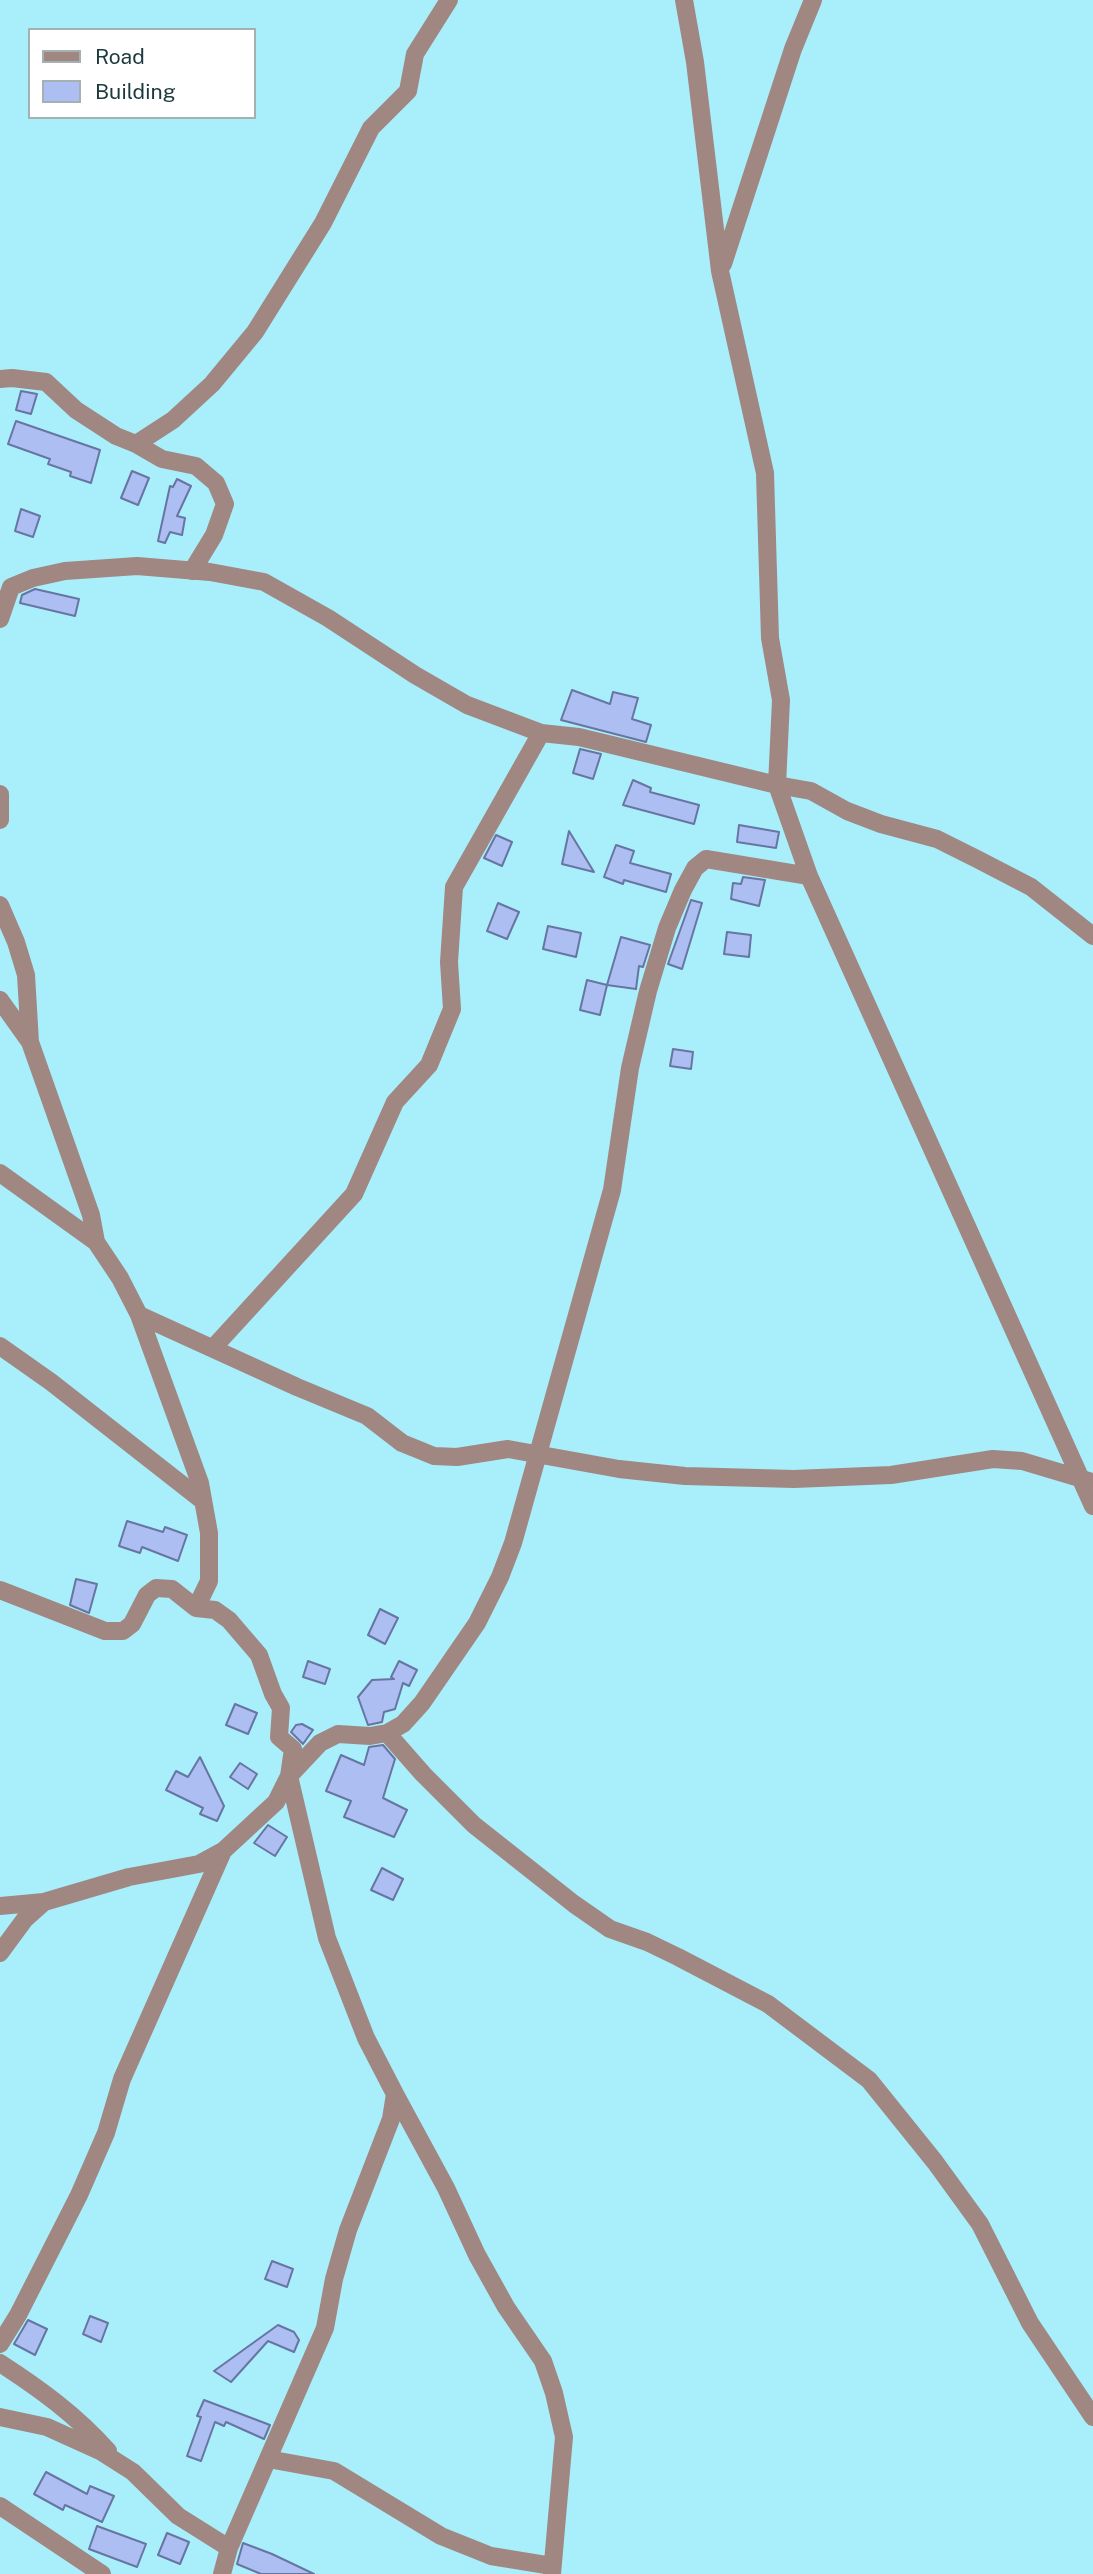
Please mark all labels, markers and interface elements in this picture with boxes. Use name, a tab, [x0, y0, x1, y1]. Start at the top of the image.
legend	[28, 28, 256, 119]
text: Road	[95, 44, 145, 69]
text: Building	[95, 79, 176, 104]

